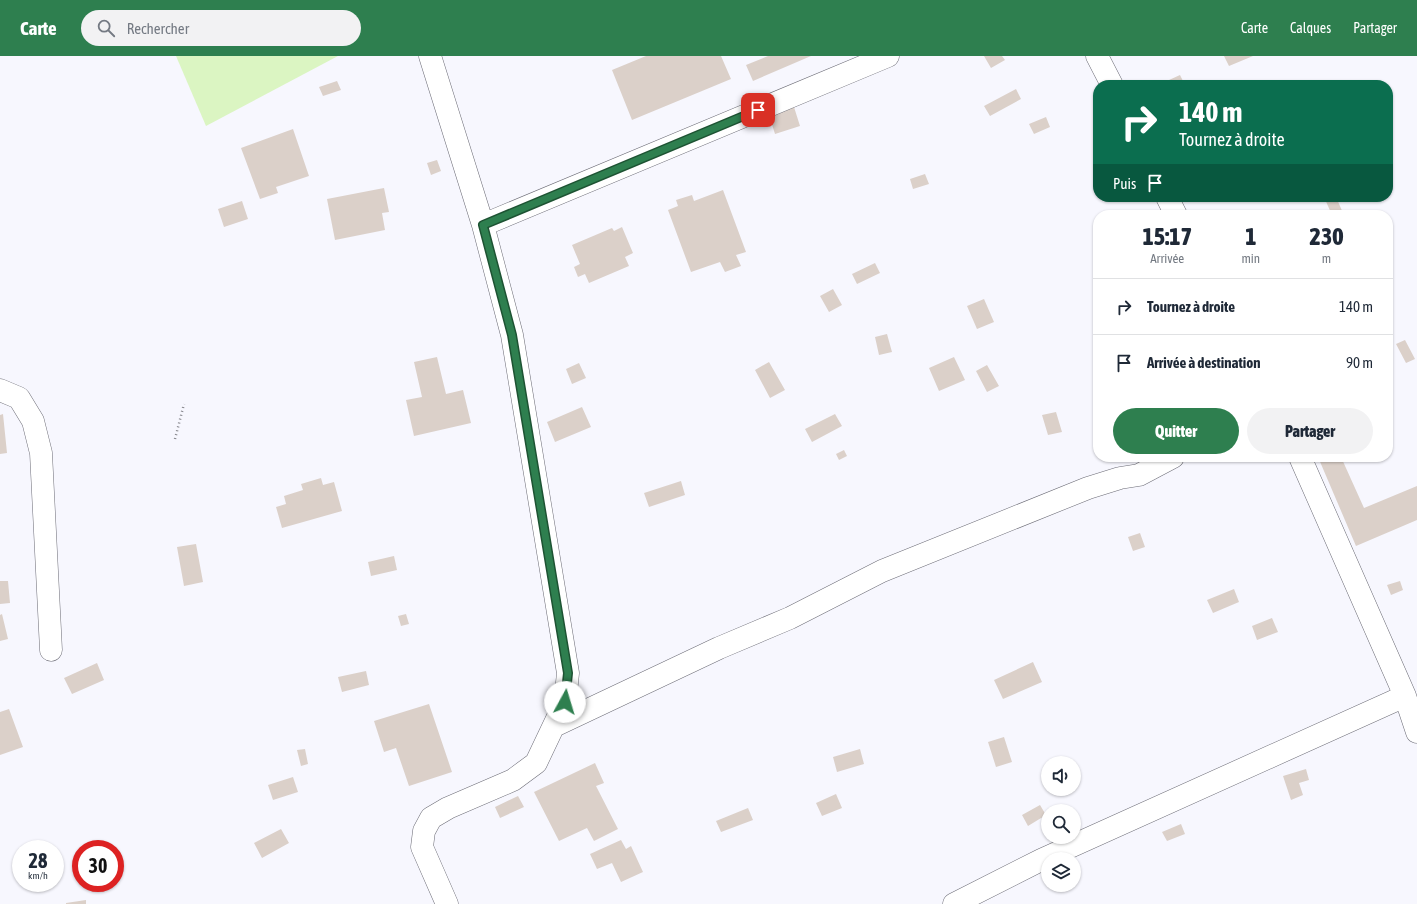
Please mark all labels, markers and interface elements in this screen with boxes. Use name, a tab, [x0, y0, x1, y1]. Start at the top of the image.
search box	[81, 10, 361, 46]
text: Carte	[20, 17, 57, 39]
icon: search	[95, 17, 117, 39]
text: Rechercher	[127, 20, 189, 37]
text: Carte	[1241, 20, 1268, 36]
text: Calques	[1290, 20, 1331, 36]
text: Partager	[1353, 20, 1397, 36]
pin	[741, 93, 775, 127]
icon: right	[1113, 96, 1165, 148]
text: 140 m	[1179, 96, 1242, 128]
icon: arrive	[747, 99, 769, 121]
text: Tournez à droite	[1179, 129, 1285, 150]
icon: arrive	[1144, 172, 1166, 194]
text: Puis	[1113, 175, 1136, 192]
text: 15:17	[1143, 223, 1192, 250]
text: 1	[1245, 223, 1256, 250]
text: 230	[1310, 223, 1343, 250]
text: Arrivée	[1150, 251, 1184, 266]
text: min	[1241, 251, 1260, 266]
text: m	[1322, 251, 1331, 266]
icon: right	[1113, 296, 1135, 318]
text: Tournez à droite	[1147, 298, 1235, 315]
text: 140 m	[1339, 298, 1373, 315]
icon: arrive	[1113, 352, 1135, 374]
text: Arrivée à destination	[1147, 354, 1261, 371]
text: 90 m	[1346, 354, 1373, 371]
button: Quitter	[1113, 408, 1239, 454]
button: Partager	[1247, 408, 1373, 454]
position arrow	[544, 681, 586, 723]
map controls	[1041, 756, 1081, 892]
button: sound	[1041, 756, 1081, 796]
button: search	[1041, 804, 1081, 844]
speed limit sign: 30	[72, 840, 124, 892]
text: 28	[29, 849, 47, 872]
button: layers	[1041, 852, 1081, 892]
text: km/h	[28, 870, 48, 881]

